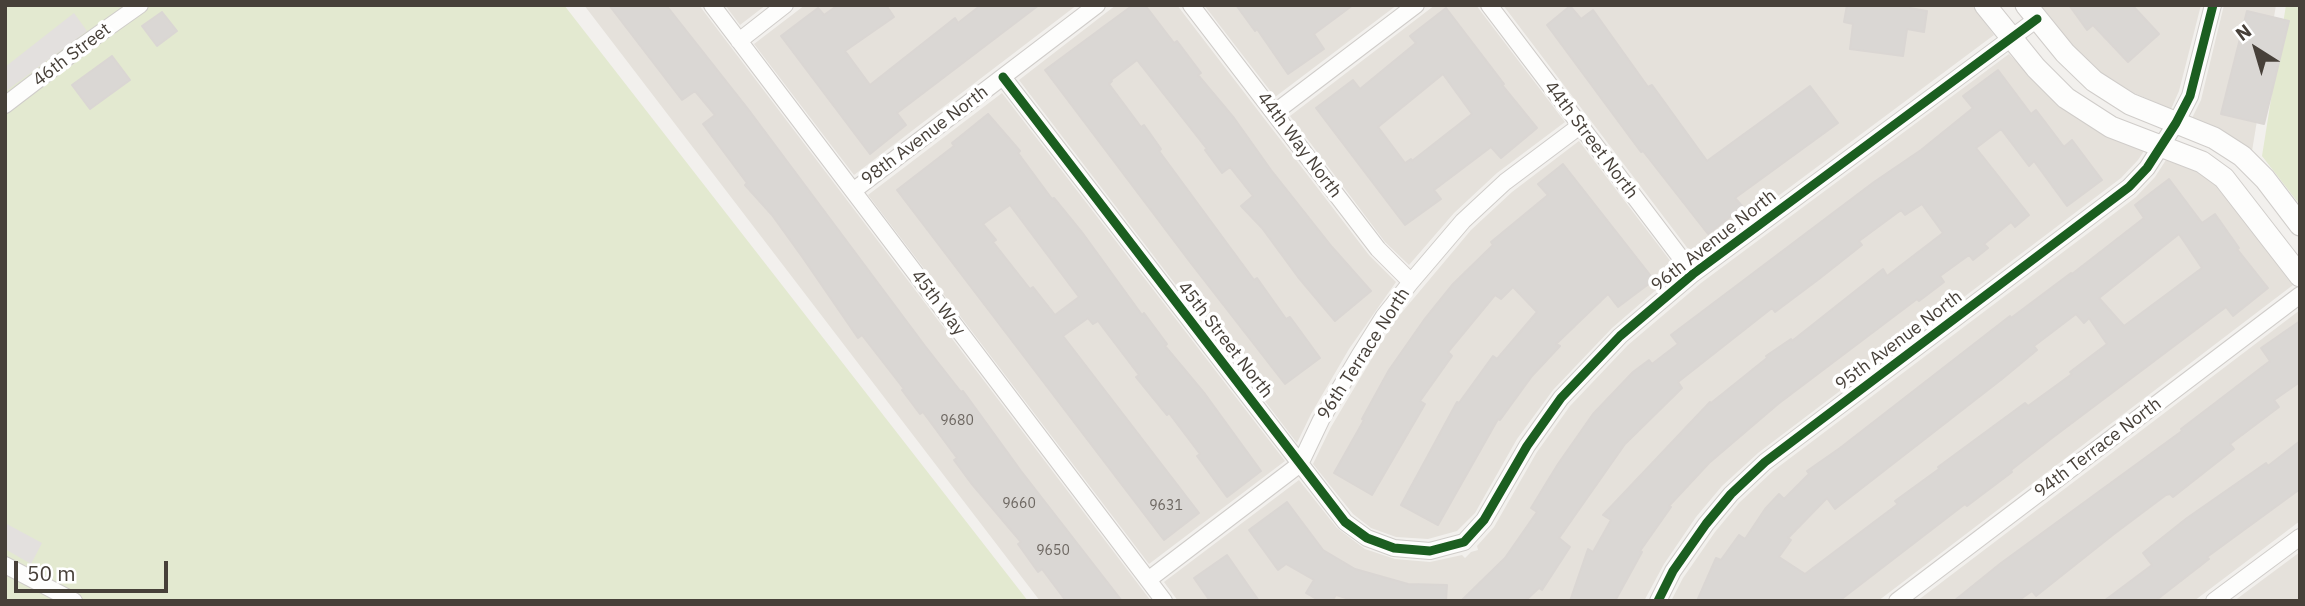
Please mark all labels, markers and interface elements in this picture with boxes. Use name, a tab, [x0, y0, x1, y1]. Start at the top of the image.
north arrow	[2221, 14, 2291, 84]
street label: 46th Street	[29, 19, 115, 91]
text: N	[2231, 19, 2256, 46]
street label: 44th Street North	[1540, 77, 1642, 203]
street label: 98th Avenue North	[857, 81, 993, 191]
street label: 44th Way North	[1252, 88, 1346, 202]
street label: 96th Avenue North	[1647, 185, 1781, 297]
street label: 45th Way	[906, 266, 970, 340]
street label: 45th Street North	[1173, 277, 1277, 403]
street label: 96th Terrace North	[1313, 284, 1415, 424]
street label: 95th Avenue North	[1831, 286, 1967, 396]
street label: 94th Terrace North	[2030, 393, 2166, 503]
house number: 9680	[940, 413, 974, 429]
house number: 9660	[1002, 496, 1036, 512]
house number: 9631	[1149, 498, 1183, 514]
house number: 9650	[1036, 543, 1070, 559]
scale bar	[18, 546, 172, 590]
text: 50 m	[27, 559, 76, 587]

